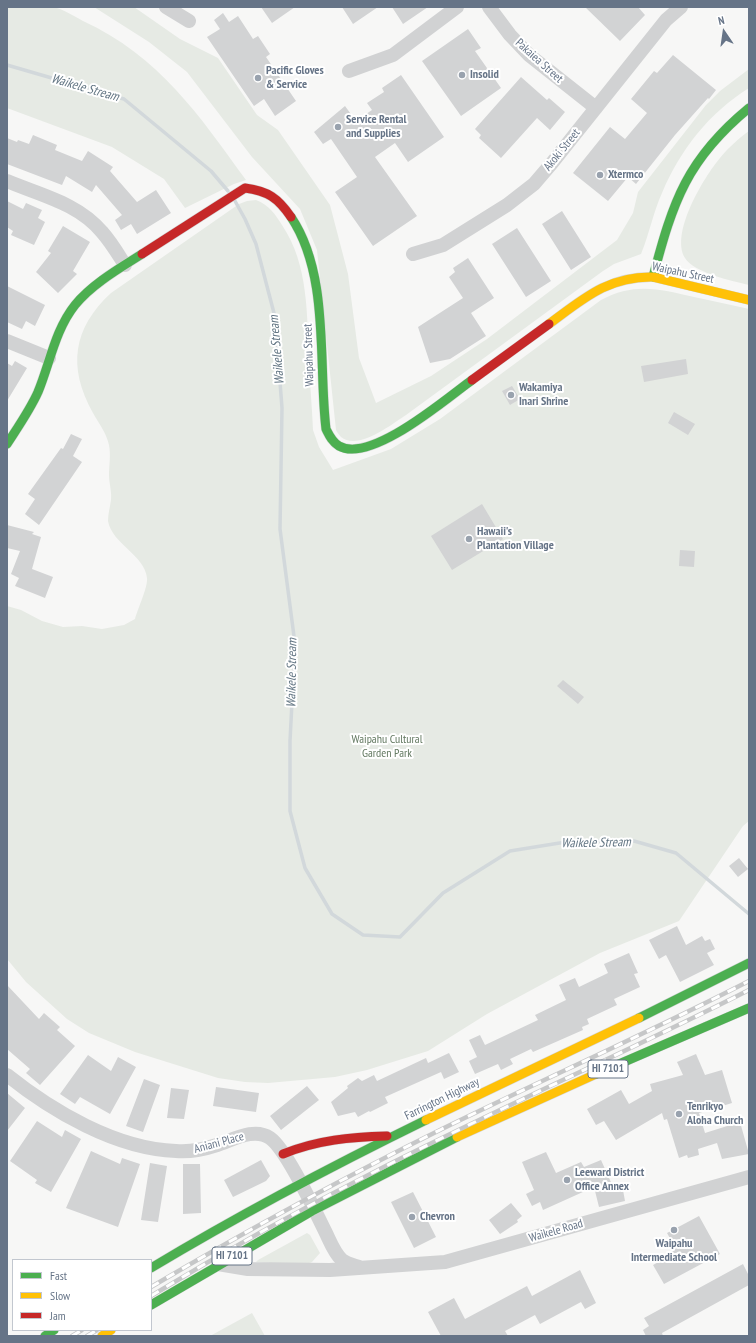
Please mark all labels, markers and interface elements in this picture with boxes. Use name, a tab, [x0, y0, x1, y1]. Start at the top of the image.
north arrow	[704, 12, 744, 52]
text: N	[717, 13, 726, 28]
street label: Pakaiea Street	[512, 36, 566, 86]
place label: Pacific Gloves & Service	[266, 64, 324, 92]
place label: Insolid	[470, 68, 499, 82]
marker: Insolid	[457, 70, 467, 80]
water label: Waikele Stream	[49, 71, 121, 105]
marker: Pacific Gloves & Service	[253, 73, 263, 83]
place label: Service Rental and Supplies	[346, 113, 406, 141]
marker: Service Rental and Supplies	[333, 122, 343, 132]
street label: Akoki Street	[541, 126, 583, 174]
place label: Xtermco	[608, 168, 643, 182]
marker: Xtermco	[595, 170, 605, 180]
street label: Waipahu Street	[651, 259, 715, 287]
water label: Waikele Stream	[266, 315, 288, 385]
street label: Waipahu Street	[301, 323, 317, 387]
place label: Wakamiya Inari Shrine	[519, 381, 568, 409]
marker: Wakamiya Inari Shrine	[506, 390, 516, 400]
place label: Hawaii's Plantation Village	[477, 525, 554, 553]
marker: Hawaii's Plantation Village	[464, 534, 474, 544]
water label: Waikele Stream	[284, 638, 300, 708]
park label: Waipahu Cultural Garden Park	[352, 733, 422, 761]
water label: Waikele Stream	[561, 835, 631, 851]
road number: HI 7101	[588, 1060, 628, 1078]
street label: Farrington Highway	[402, 1075, 482, 1123]
place label: Tenrikyo Aloha Church	[687, 1100, 743, 1128]
marker: Tenrikyo Aloha Church	[674, 1109, 684, 1119]
street label: Aniani Place	[193, 1129, 245, 1157]
place label: Leeward District Office Annex	[575, 1166, 644, 1194]
marker: Leeward District Office Annex	[562, 1175, 572, 1185]
place label: Chevron	[420, 1210, 455, 1224]
marker: Chevron	[407, 1212, 417, 1222]
street label: Waikele Road	[527, 1216, 585, 1246]
marker: Waipahu Intermediate School	[669, 1225, 679, 1235]
place label: Waipahu Intermediate School	[631, 1237, 717, 1265]
road number: HI 7101	[212, 1247, 252, 1265]
legend	[12, 1259, 152, 1331]
text: Fast	[50, 1268, 67, 1283]
text: Slow	[50, 1288, 70, 1303]
text: Jam	[50, 1308, 66, 1323]

